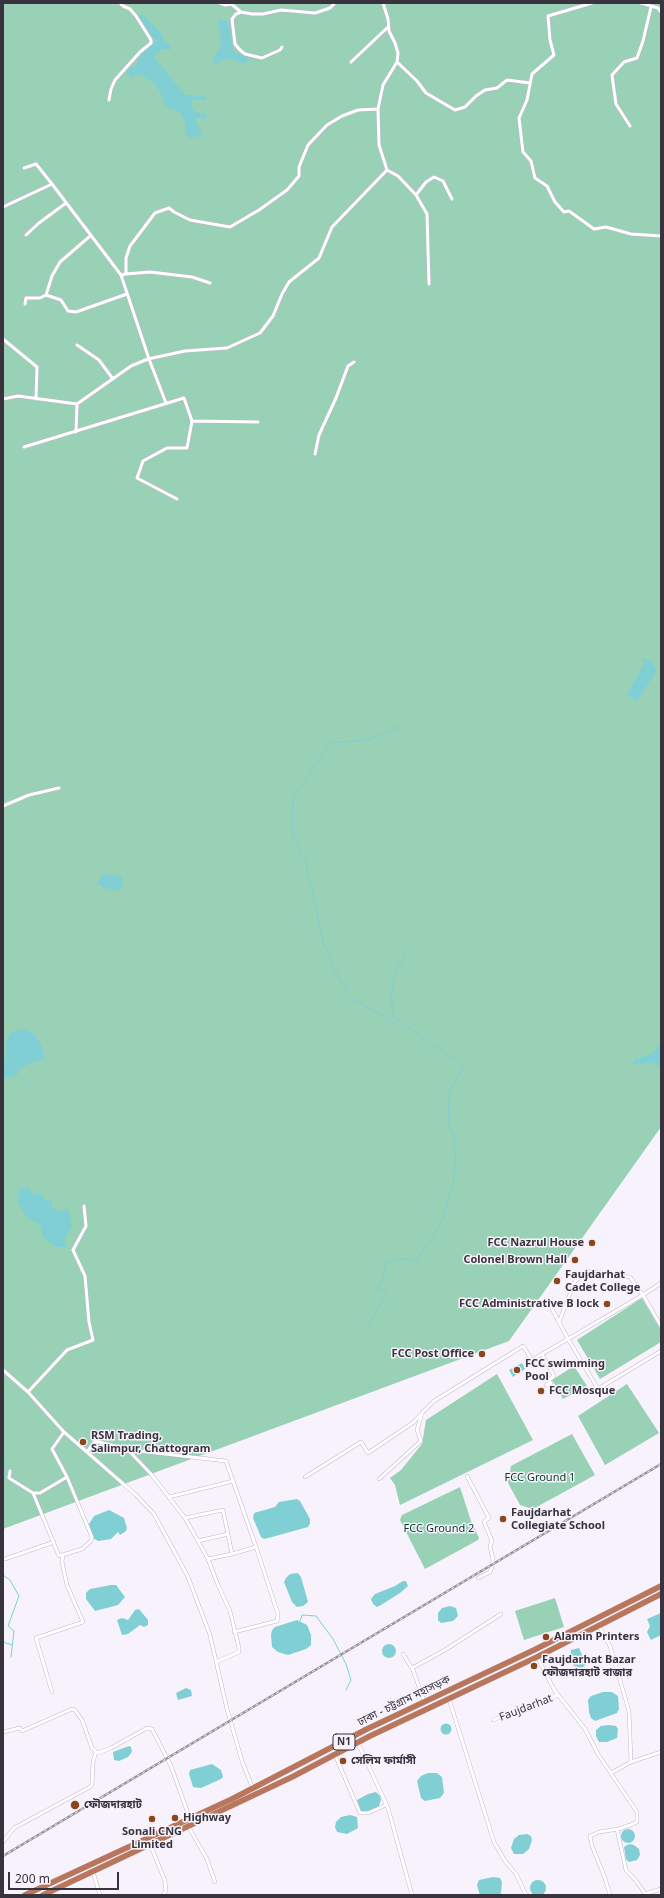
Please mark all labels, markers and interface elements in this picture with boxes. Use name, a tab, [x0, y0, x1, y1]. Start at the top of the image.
place label: FCC Nazrul House	[488, 1236, 584, 1250]
marker: FCC Nazrul House	[587, 1238, 597, 1248]
place label: Colonel Brown Hall	[463, 1253, 567, 1267]
marker: Colonel Brown Hall	[570, 1255, 580, 1265]
place label: Faujdarhat Cadet College	[565, 1268, 640, 1294]
marker: Faujdarhat Cadet College	[552, 1276, 562, 1286]
place label: FCC Administrative B lock	[459, 1297, 599, 1311]
marker: FCC Administrative B lock	[602, 1299, 612, 1309]
place label: FCC Post Office	[392, 1347, 474, 1361]
marker: FCC Post Office	[477, 1349, 487, 1359]
place label: FCC swimming Pool	[525, 1357, 605, 1383]
marker: FCC swimming Pool	[512, 1365, 522, 1375]
place label: FCC Mosque	[549, 1384, 615, 1398]
marker: FCC Mosque	[536, 1386, 546, 1396]
place label: RSM Trading, Salimpur, Chattogram	[91, 1429, 210, 1455]
marker: RSM Trading, Salimpur, Chattogram	[78, 1437, 88, 1447]
park label: FCC Ground 1	[505, 1471, 575, 1485]
place label: Faujdarhat Collegiate School	[511, 1506, 605, 1532]
marker: Faujdarhat Collegiate School	[498, 1514, 508, 1524]
park label: FCC Ground 2	[404, 1522, 474, 1536]
place label: Alamin Printers	[554, 1630, 639, 1644]
marker: Alamin Printers	[541, 1632, 551, 1642]
place label: Faujdarhat Bazar ফৌজদারহাট বাজার	[542, 1653, 636, 1679]
marker: Faujdarhat Bazar ফৌজদারহাট বাজার	[529, 1661, 539, 1671]
street label: ঢাকা - চট্টগ্রাম মহাসড়ক	[356, 1673, 452, 1729]
street label: Faujdarhat	[498, 1692, 554, 1724]
road number: N1	[333, 1734, 355, 1750]
place label: সেলিম ফার্মাসী	[351, 1754, 416, 1768]
marker: সেলিম ফার্মাসী	[338, 1756, 348, 1766]
place label: ফৌজদারহাট	[84, 1798, 142, 1812]
marker: ফৌজদারহাট	[69, 1799, 81, 1811]
place label: Highway	[183, 1811, 231, 1825]
marker: Highway	[170, 1813, 180, 1823]
marker: Sonali CNG Limited	[147, 1814, 157, 1824]
place label: Sonali CNG Limited	[122, 1825, 182, 1851]
scale bar	[10, 1864, 121, 1890]
text: 200 m	[15, 1870, 50, 1887]

